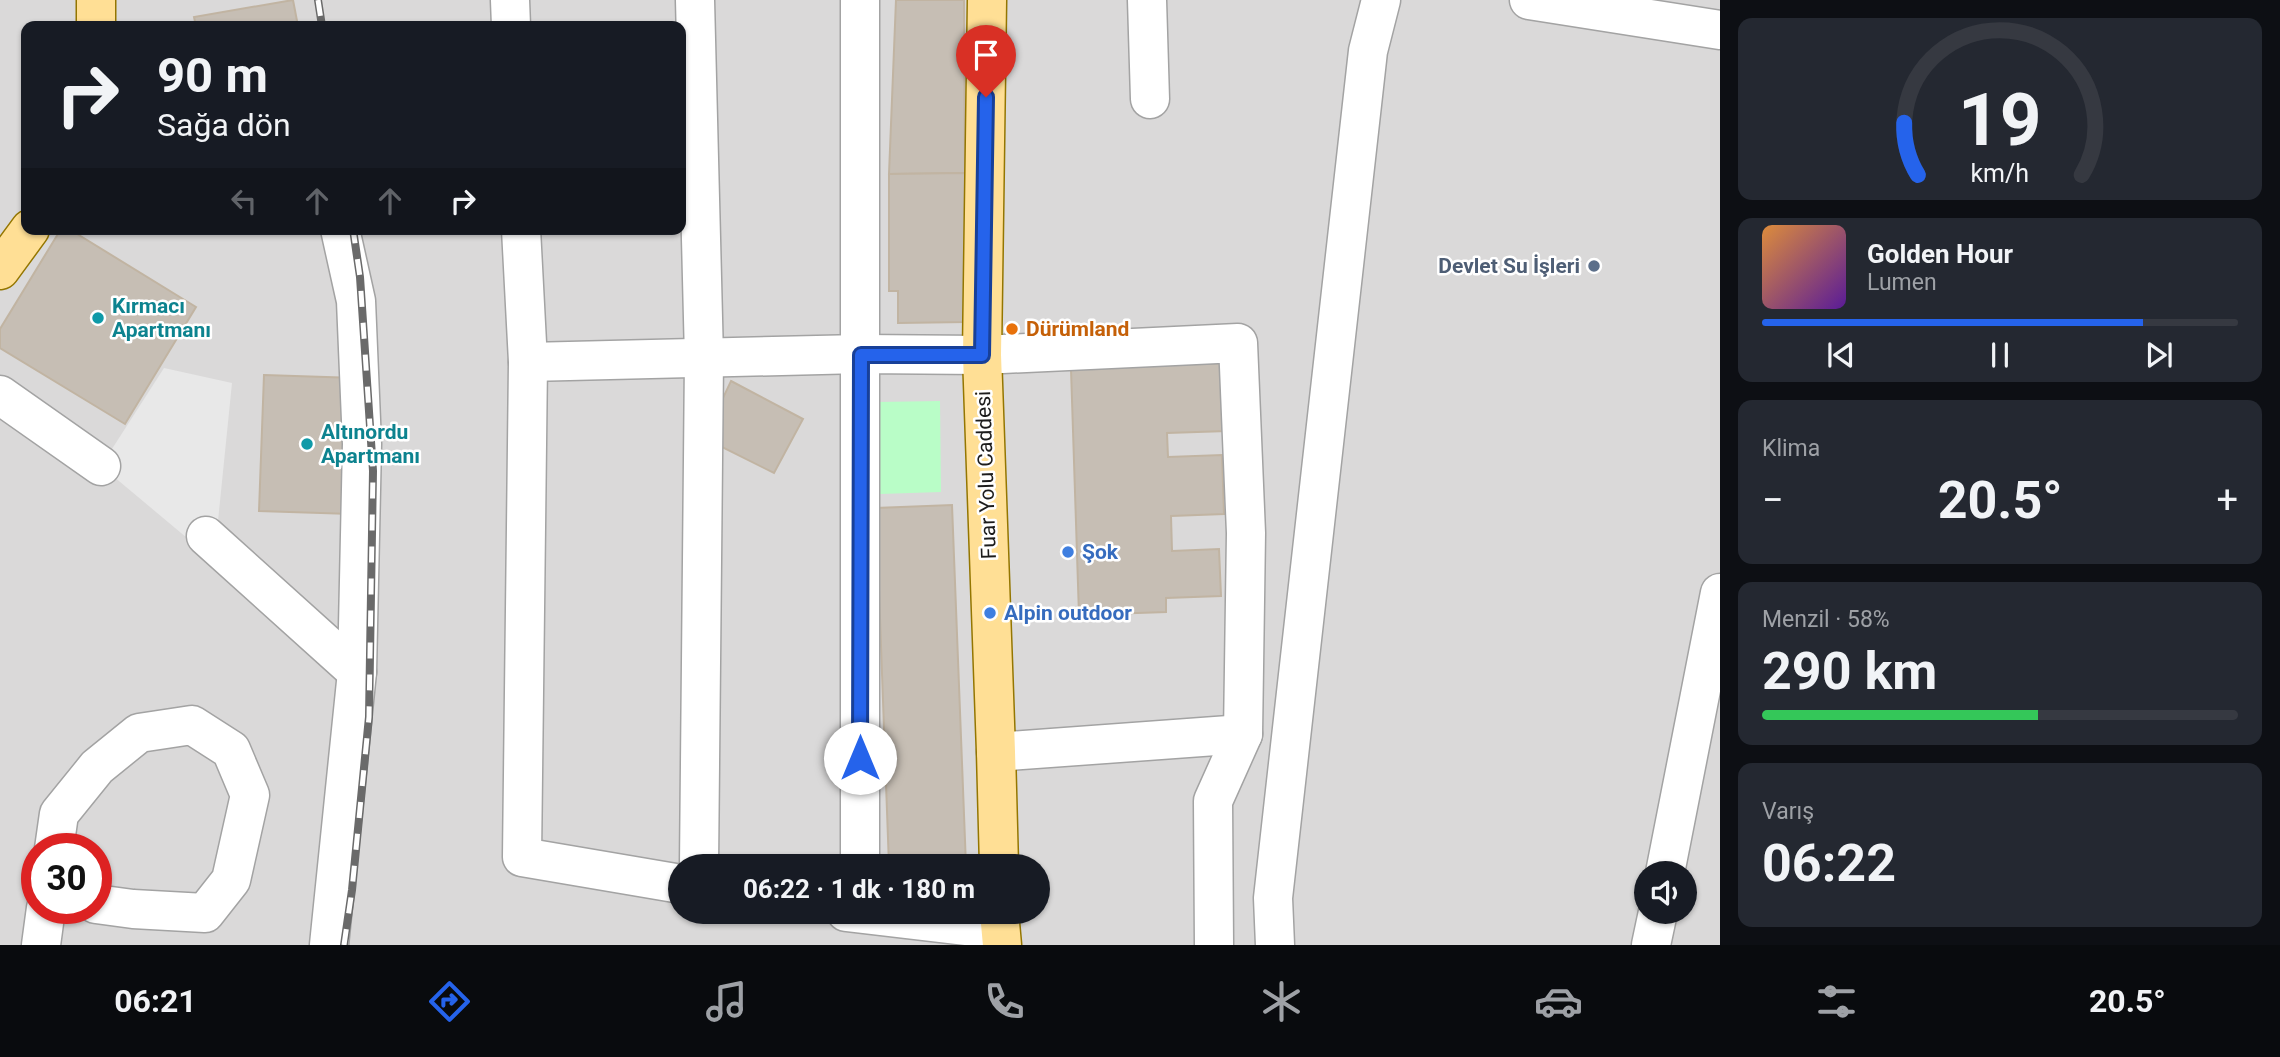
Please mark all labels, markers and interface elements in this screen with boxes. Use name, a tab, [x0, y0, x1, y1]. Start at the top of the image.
pin	[956, 25, 1016, 97]
icon: arrive	[967, 36, 1005, 74]
text: 90 m	[157, 47, 268, 104]
icon: right	[42, 49, 133, 140]
text: 19	[1958, 77, 2042, 163]
text: Sağa dön	[157, 106, 291, 144]
text: km/h	[1971, 159, 2029, 188]
icon: left	[225, 182, 263, 220]
icon: ahead	[298, 182, 336, 220]
icon: ahead	[371, 182, 409, 220]
icon: right	[444, 182, 482, 220]
text: Golden Hour	[1867, 239, 2013, 269]
place label: Devlet Su İşleri	[1438, 254, 1580, 278]
marker: Devlet Su İşleri	[1586, 258, 1602, 274]
text: Lumen	[1867, 269, 1937, 296]
place label: Kırmacı Apartmanı	[112, 294, 211, 342]
marker: Kırmacı Apartmanı	[90, 310, 106, 326]
place label: Dürümland	[1026, 317, 1129, 341]
marker: Dürümland	[1004, 321, 1020, 337]
icon: previous	[1822, 336, 1860, 374]
icon: pause	[1981, 336, 2019, 374]
icon: next	[2140, 336, 2178, 374]
street label: Fuar Yolu Caddesi	[971, 390, 1001, 560]
place label: Altınordu Apartmanı	[321, 420, 420, 468]
text: Klima	[1762, 435, 1820, 462]
marker: Altınordu Apartmanı	[299, 436, 315, 452]
text: 20.5°	[1938, 470, 2063, 531]
text: −	[1762, 478, 1784, 522]
text: +	[2216, 478, 2238, 522]
place label: Şok	[1082, 540, 1119, 564]
marker: Şok	[1060, 544, 1076, 560]
place label: Alpin outdoor	[1004, 601, 1132, 625]
marker: Alpin outdoor	[982, 605, 998, 621]
text: Menzil · 58%	[1762, 606, 1890, 633]
text: 290 km	[1762, 641, 1937, 702]
position arrow	[823, 721, 897, 795]
text: Varış	[1762, 798, 1814, 825]
speed limit sign: 30	[21, 833, 112, 924]
text: 06:22	[1762, 833, 1896, 894]
map controls	[1634, 861, 1697, 924]
button: sound	[1634, 861, 1697, 924]
text: 06:22 · 1 dk · 180 m	[743, 874, 975, 904]
icon: directions	[425, 977, 474, 1026]
icon: music	[702, 977, 751, 1026]
icon: phone	[980, 977, 1029, 1026]
icon: climate	[1257, 977, 1306, 1026]
icon: car	[1534, 977, 1583, 1026]
icon: filters	[1812, 977, 1861, 1026]
text: 06:21	[114, 982, 197, 1020]
text: 20.5°	[2089, 982, 2166, 1020]

